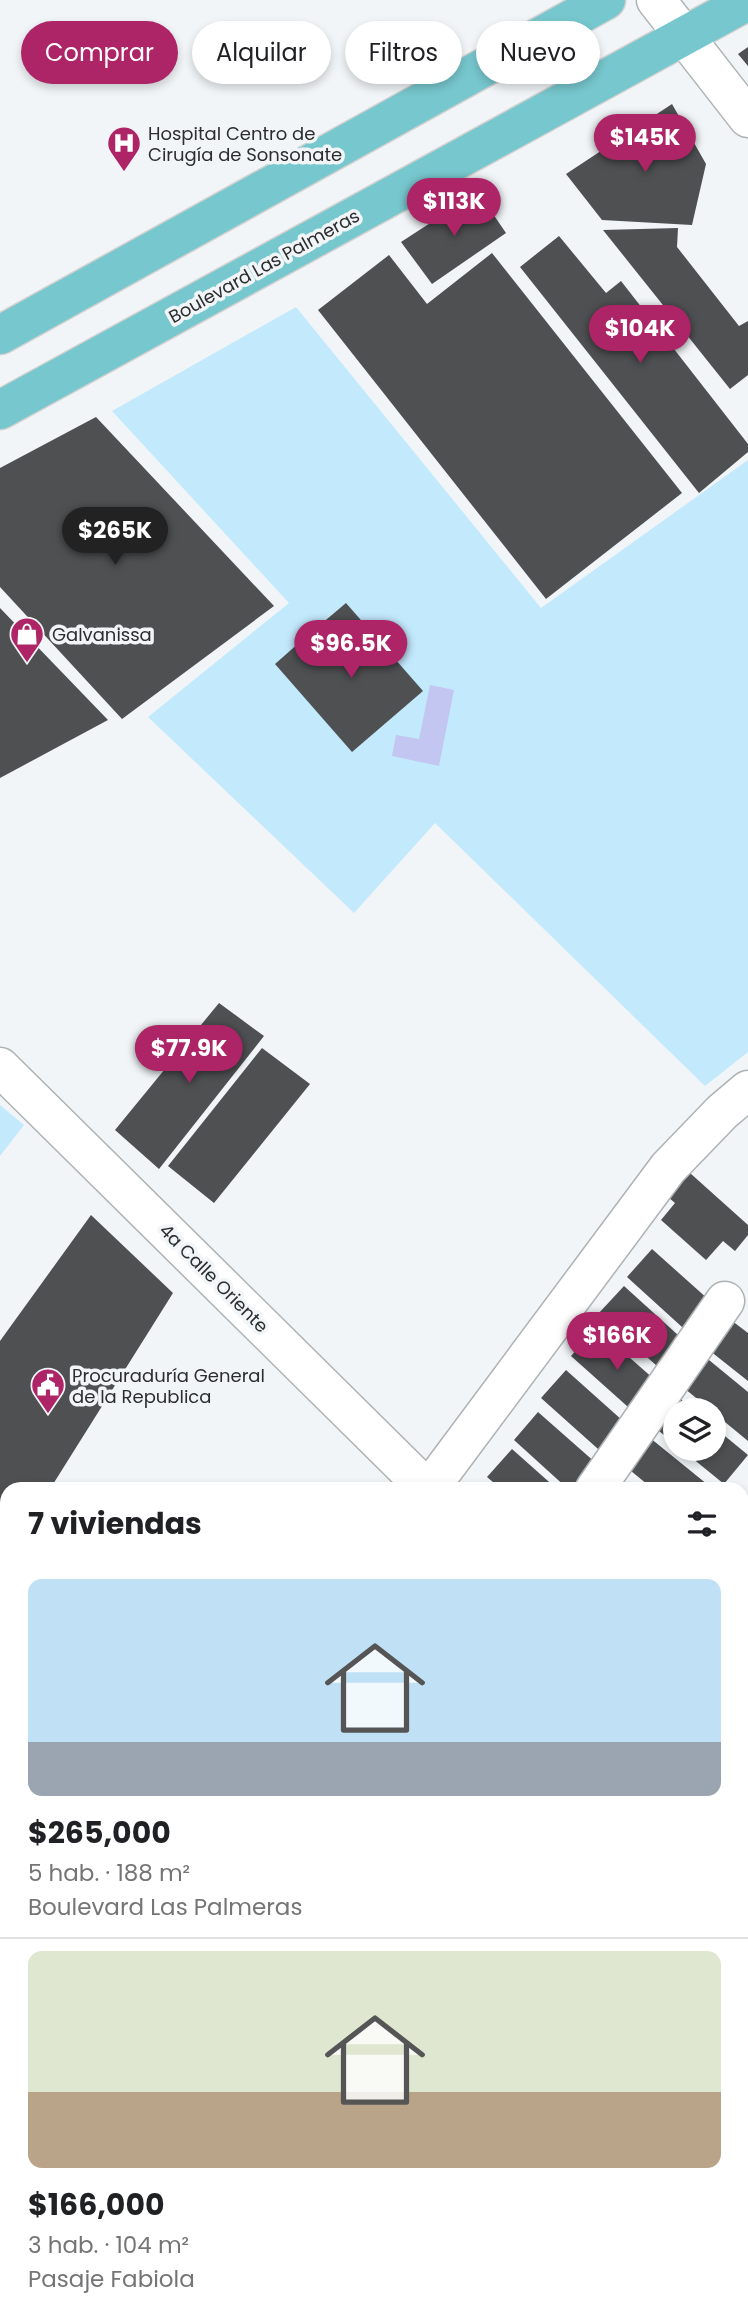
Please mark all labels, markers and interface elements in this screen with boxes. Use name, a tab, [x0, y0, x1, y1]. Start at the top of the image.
chip: Comprar	[21, 21, 178, 84]
chip: Alquilar	[192, 21, 331, 84]
chip: Filtros	[345, 21, 462, 84]
chip: Nuevo	[476, 21, 600, 84]
pin: $145K	[596, 114, 694, 174]
place label: Hospital Centro de Cirugía de Sonsonate	[148, 121, 342, 167]
text: $145K	[610, 121, 680, 153]
hospital icon: Hospital Centro de Cirugía de Sonsonate	[105, 124, 143, 173]
pin: $113K	[405, 178, 503, 238]
text: $113K	[423, 185, 485, 217]
street label: Boulevard Las Palmeras	[164, 203, 364, 329]
pin: $104K	[591, 306, 689, 365]
text: $104K	[605, 312, 675, 344]
pin: $265K	[66, 508, 164, 567]
text: $265K	[78, 514, 152, 546]
shop icon: Galvanissa	[8, 615, 46, 664]
pin: $96.5K	[294, 620, 408, 680]
place label: Galvanissa	[52, 622, 152, 647]
text: $96.5K	[310, 627, 392, 659]
pin: $77.9K	[132, 1026, 246, 1085]
text: $77.9K	[151, 1032, 227, 1064]
street label: 4a Calle Oriente	[154, 1218, 274, 1338]
pin: $166K	[568, 1312, 666, 1372]
text: $166K	[582, 1319, 652, 1351]
place label: Procuraduría General de la Republica	[72, 1363, 265, 1409]
public building icon: Procuraduría General de la Republica	[29, 1366, 67, 1415]
map controls	[663, 1398, 726, 1461]
button: layers	[663, 1398, 726, 1461]
text: 7 viviendas	[28, 1502, 202, 1545]
icon: filters	[683, 1505, 721, 1543]
icon: home	[312, 1625, 438, 1751]
text: $265,000	[28, 1811, 171, 1854]
text: 5 hab. · 188 m²	[28, 1857, 190, 1889]
text: Boulevard Las Palmeras	[28, 1891, 302, 1923]
icon: home	[312, 1997, 438, 2123]
text: $166,000	[28, 2183, 165, 2226]
text: 3 hab. · 104 m²	[28, 2229, 189, 2261]
text: Pasaje Fabiola	[28, 2263, 195, 2295]

